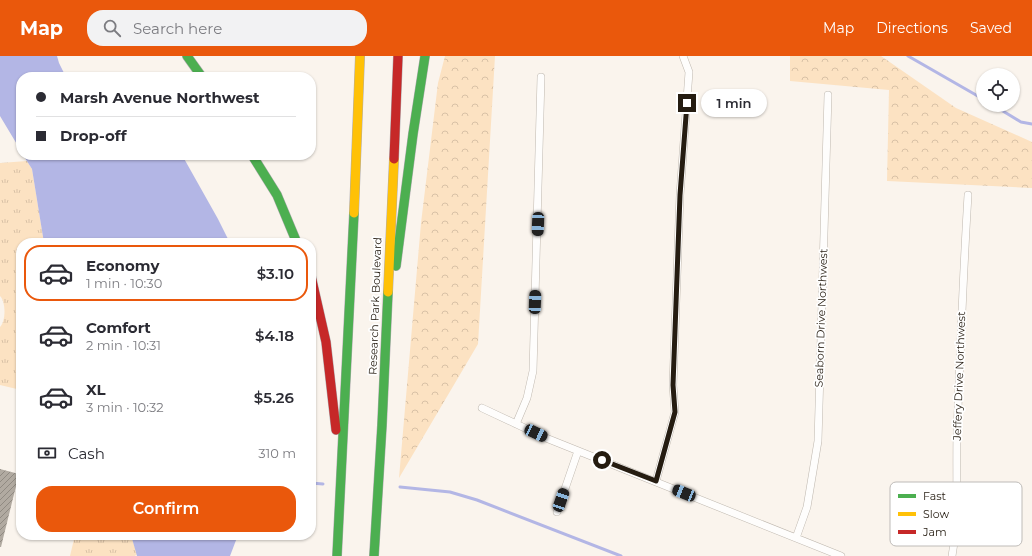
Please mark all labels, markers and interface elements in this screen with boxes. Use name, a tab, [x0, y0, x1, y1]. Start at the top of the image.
search box	[87, 10, 367, 46]
text: Map	[20, 17, 63, 40]
icon: search	[101, 17, 123, 39]
text: Search here	[133, 19, 222, 38]
text: Map	[823, 19, 854, 37]
text: Directions	[876, 19, 948, 37]
text: Saved	[970, 19, 1012, 37]
map controls	[976, 68, 1020, 112]
button: locate	[976, 68, 1020, 112]
text: Marsh Avenue Northwest	[60, 88, 259, 107]
callout: 1 min	[701, 89, 767, 117]
route end	[678, 94, 696, 112]
text: 1 min	[717, 95, 751, 111]
text: Drop-off	[60, 126, 127, 145]
car	[532, 212, 544, 236]
street label: Research Park Boulevard	[366, 237, 384, 375]
street label: Seaborn Drive Northwest	[812, 248, 830, 388]
icon: car	[38, 255, 74, 291]
text: Economy	[86, 256, 159, 275]
text: $3.10	[257, 264, 294, 283]
text: 1 min · 10:30	[86, 275, 162, 291]
car	[529, 290, 541, 314]
street label: Jeffery Drive Northwest	[950, 311, 968, 442]
icon: car	[38, 317, 74, 353]
text: Comfort	[86, 318, 151, 337]
text: $4.18	[255, 326, 294, 345]
text: 2 min · 10:31	[86, 337, 161, 353]
icon: car	[38, 379, 74, 415]
text: XL	[86, 380, 105, 399]
text: $5.26	[254, 388, 294, 407]
text: 3 min · 10:32	[86, 399, 164, 415]
car	[523, 422, 549, 444]
icon: cash	[36, 442, 58, 464]
text: Cash	[68, 444, 105, 463]
text: 310 m	[258, 445, 296, 461]
route start	[593, 451, 611, 469]
legend	[890, 482, 1022, 546]
car	[671, 483, 697, 503]
button: Confirm	[36, 486, 296, 532]
car	[551, 487, 571, 513]
text: Fast	[923, 489, 947, 503]
text: Slow	[923, 507, 949, 521]
text: Jam	[922, 525, 947, 539]

